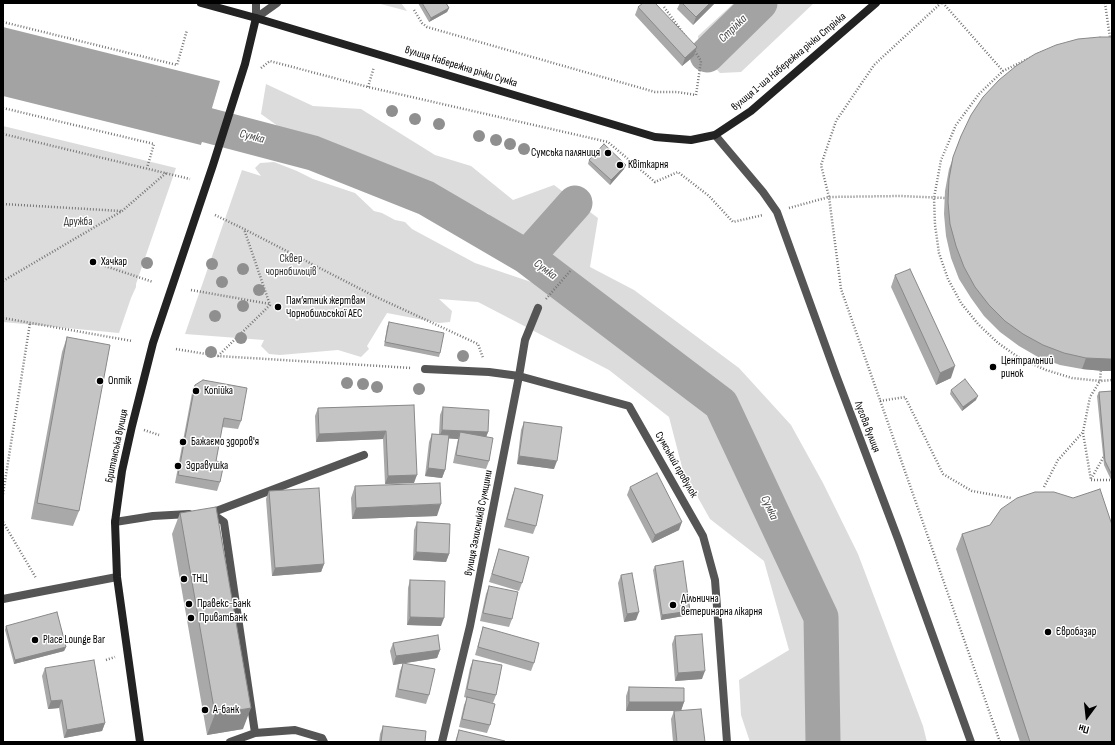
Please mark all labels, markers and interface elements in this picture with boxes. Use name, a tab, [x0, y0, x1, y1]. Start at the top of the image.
street label: вулиця 1-ша Набережна річки Стрілка	[729, 10, 849, 114]
water label: Стрілка	[716, 12, 750, 46]
street label: вулиця Набережна річки Сумка	[403, 44, 519, 90]
water label: Сумка	[238, 127, 266, 147]
place label: Сумська паляниця	[531, 146, 600, 160]
marker: Сумська паляниця	[603, 148, 613, 158]
place label: Квіткарня	[628, 158, 668, 172]
marker: Квіткарня	[615, 160, 625, 170]
park label: Дружба	[64, 215, 92, 229]
park label: Сквер чорнобильців	[265, 252, 317, 278]
place label: Хачкар	[101, 255, 127, 269]
marker: Хачкар	[88, 257, 98, 267]
water label: Сумка	[531, 257, 559, 283]
place label: Пам’ятник жертвам Чорнобильської АЕС	[286, 294, 365, 320]
marker: Пам’ятник жертвам Чорнобильської АЕС	[273, 302, 283, 312]
place label: Центральний ринок	[1001, 354, 1053, 380]
marker: Центральний ринок	[988, 362, 998, 372]
place label: Оптік	[108, 374, 131, 388]
marker: Оптік	[95, 376, 105, 386]
place label: Копійка	[204, 384, 233, 398]
marker: Копійка	[191, 386, 201, 396]
street label: Лугова вулиця	[851, 399, 883, 455]
street label: Британська вулиця	[103, 408, 131, 484]
street label: Сумський провулок	[652, 430, 700, 500]
place label: Бажаємо здоров'я	[191, 435, 259, 449]
marker: Бажаємо здоров'я	[178, 437, 188, 447]
place label: Здравушка	[186, 459, 228, 473]
marker: Здравушка	[173, 461, 183, 471]
street label: вулиця Захисників Сумщини	[462, 469, 496, 577]
water label: Сумка	[757, 494, 781, 522]
place label: ТНЦ	[192, 572, 208, 586]
marker: ТНЦ	[179, 574, 189, 584]
place label: Дільнична ветеринарна лікарня	[681, 592, 762, 618]
place label: Правекс-Банк	[197, 597, 251, 611]
marker: Правекс-Банк	[184, 599, 194, 609]
marker: Дільнична ветеринарна лікарня	[668, 600, 678, 610]
place label: ПриватБанк	[199, 611, 247, 625]
marker: ПриватБанк	[186, 613, 196, 623]
place label: Євробазар	[1056, 625, 1096, 639]
marker: Євробазар	[1043, 627, 1053, 637]
place label: Place Lounge Bar	[43, 633, 105, 647]
marker: Place Lounge Bar	[30, 635, 40, 645]
north arrow	[1067, 697, 1107, 737]
place label: А-банк	[213, 703, 239, 717]
marker: А-банк	[200, 705, 210, 715]
text: Пн	[1077, 721, 1091, 737]

